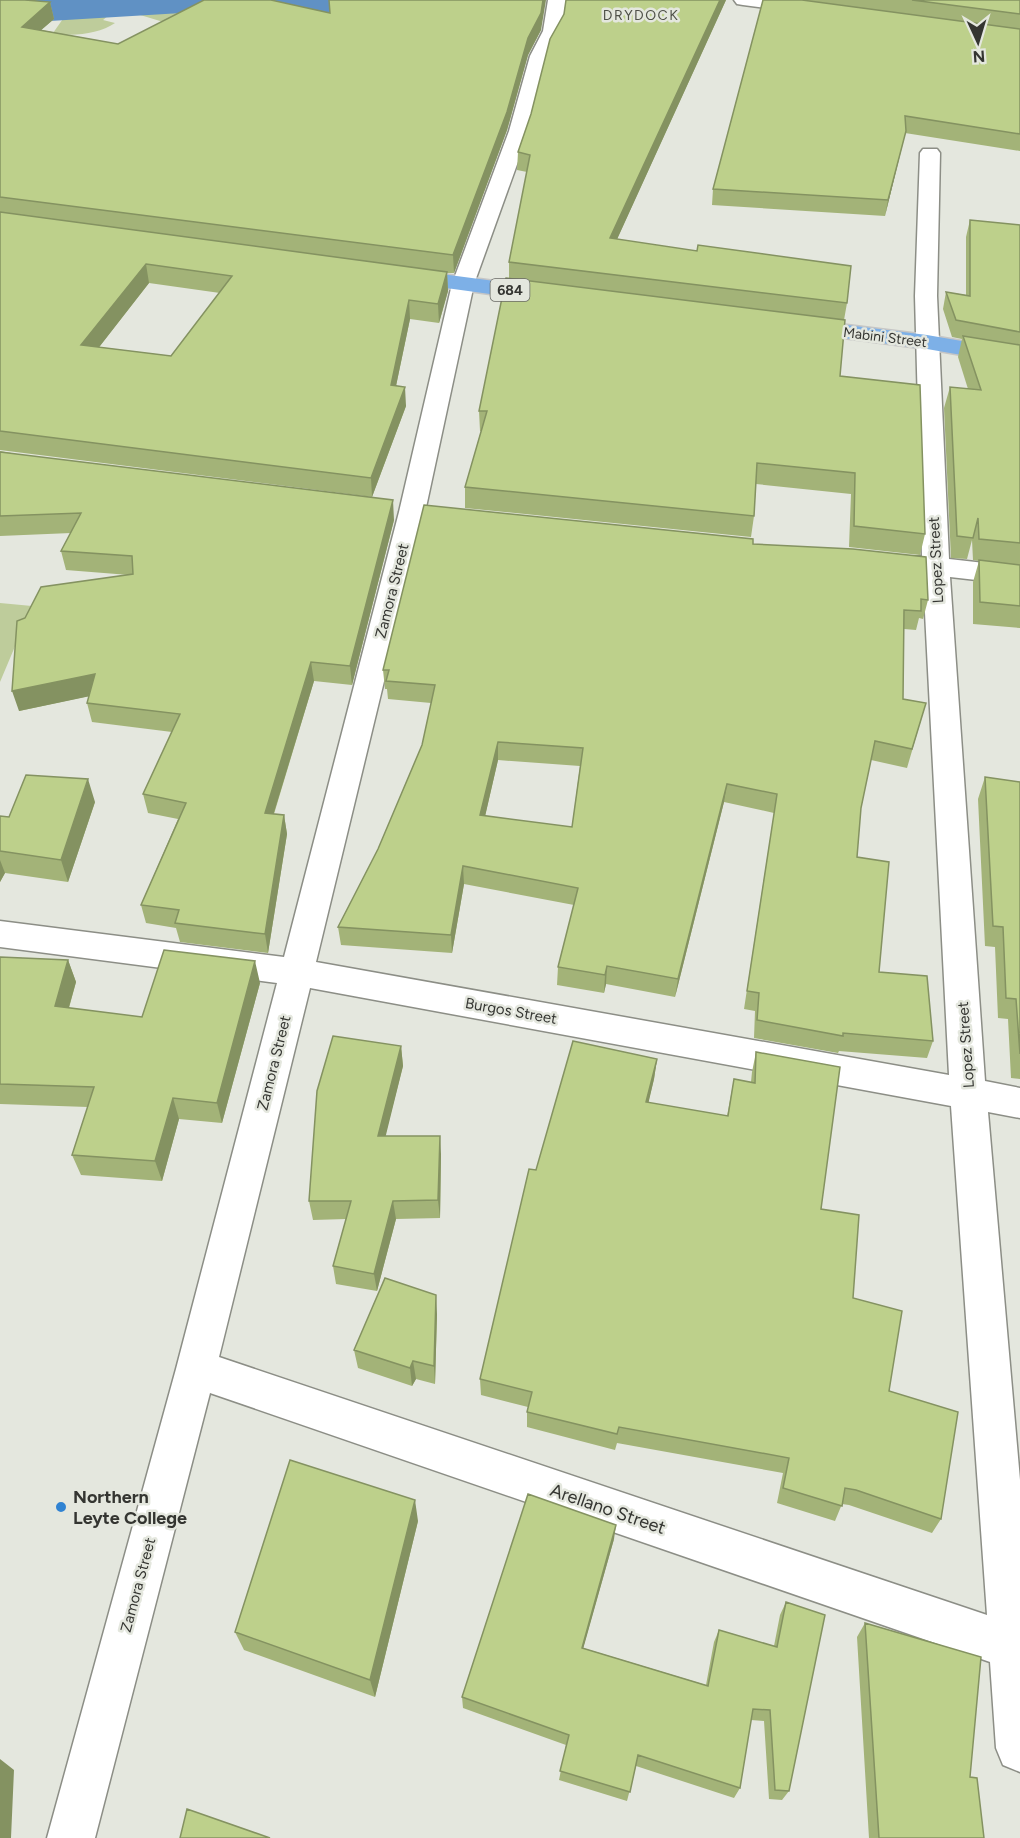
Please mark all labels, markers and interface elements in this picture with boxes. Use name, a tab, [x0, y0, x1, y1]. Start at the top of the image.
district label: DRYDOCK	[603, 7, 679, 24]
north arrow	[948, 12, 1008, 72]
text: N	[972, 47, 986, 66]
road number: 684	[490, 279, 530, 301]
street label: Mabini Street	[842, 324, 928, 351]
street label: Lopez Street	[925, 516, 947, 604]
street label: Zamora Street	[372, 541, 413, 640]
street label: Burgos Street	[464, 994, 559, 1028]
street label: Lopez Street	[954, 1001, 978, 1089]
street label: Zamora Street	[254, 1013, 295, 1112]
street label: Arellano Street	[547, 1479, 669, 1539]
place label: Northern Leyte College	[73, 1486, 187, 1529]
marker: Northern Leyte College	[54, 1500, 68, 1514]
street label: Zamora Street	[117, 1535, 159, 1634]

